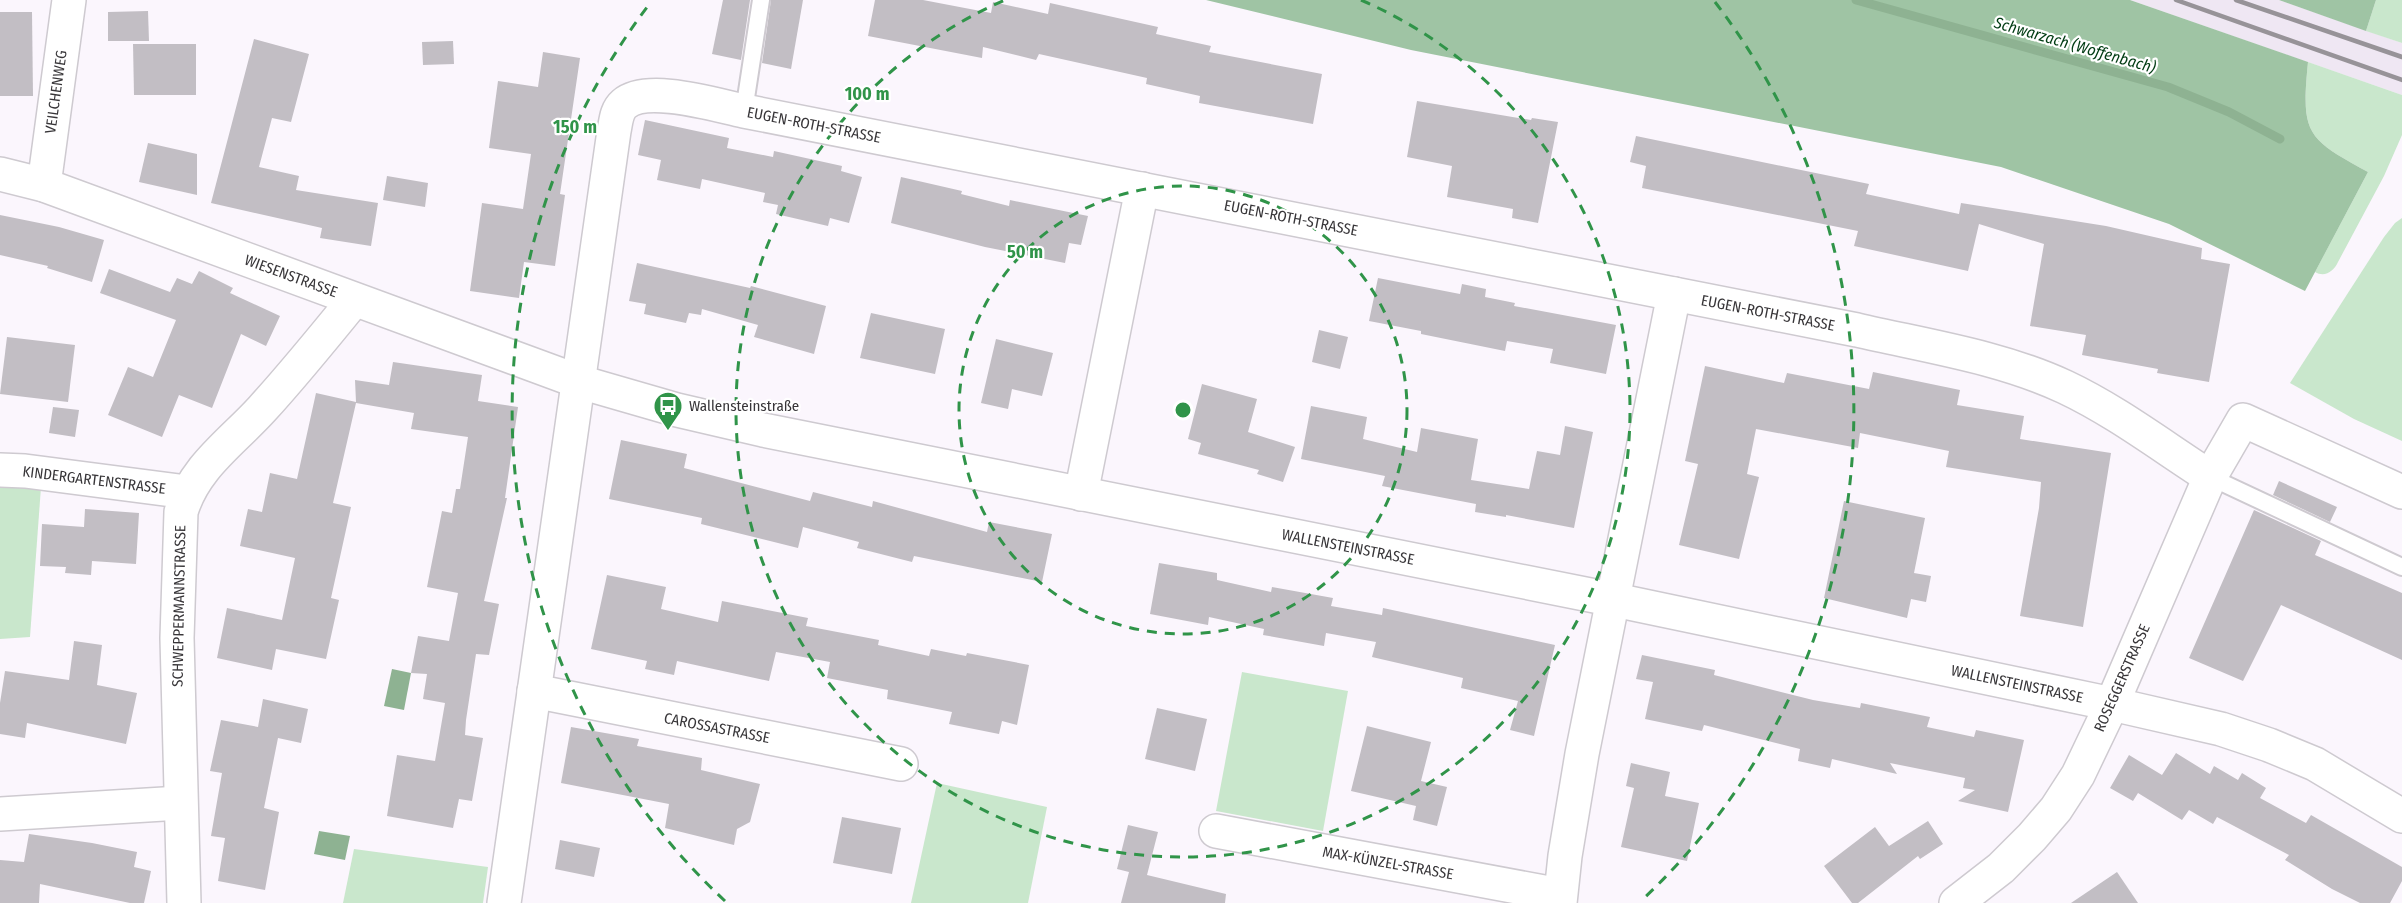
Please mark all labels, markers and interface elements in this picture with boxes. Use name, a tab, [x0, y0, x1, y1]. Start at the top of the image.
water label: Schwarzach (Woffenbach)	[1991, 13, 2158, 77]
street label: VEILCHENWEG	[41, 49, 71, 135]
text: 100 m	[845, 83, 889, 105]
street label: EUGEN-ROTH-STRASSE	[746, 103, 882, 147]
text: 150 m	[553, 116, 597, 138]
street label: EUGEN-ROTH-STRASSE	[1223, 196, 1359, 240]
text: 50 m	[1007, 241, 1043, 263]
street label: WIESENSTRASSE	[242, 251, 340, 301]
street label: EUGEN-ROTH-STRASSE	[1700, 291, 1836, 335]
bus stop icon: Wallensteinstraße	[652, 390, 684, 432]
place label: Wallensteinstraße	[689, 397, 799, 415]
centre of rings	[1173, 400, 1193, 420]
street label: KINDERGARTENSTRASSE	[21, 462, 167, 498]
street label: SCHWEPPERMANNSTRASSE	[169, 525, 189, 687]
street label: WALLENSTEINSTRASSE	[1280, 525, 1416, 569]
street label: ROSEGGERSTRASSE	[2090, 621, 2154, 735]
street label: WALLENSTEINSTRASSE	[1949, 661, 2085, 707]
street label: CAROSSASTRASSE	[663, 709, 771, 747]
street label: MAX-KÜNZEL-STRASSE	[1321, 843, 1455, 883]

